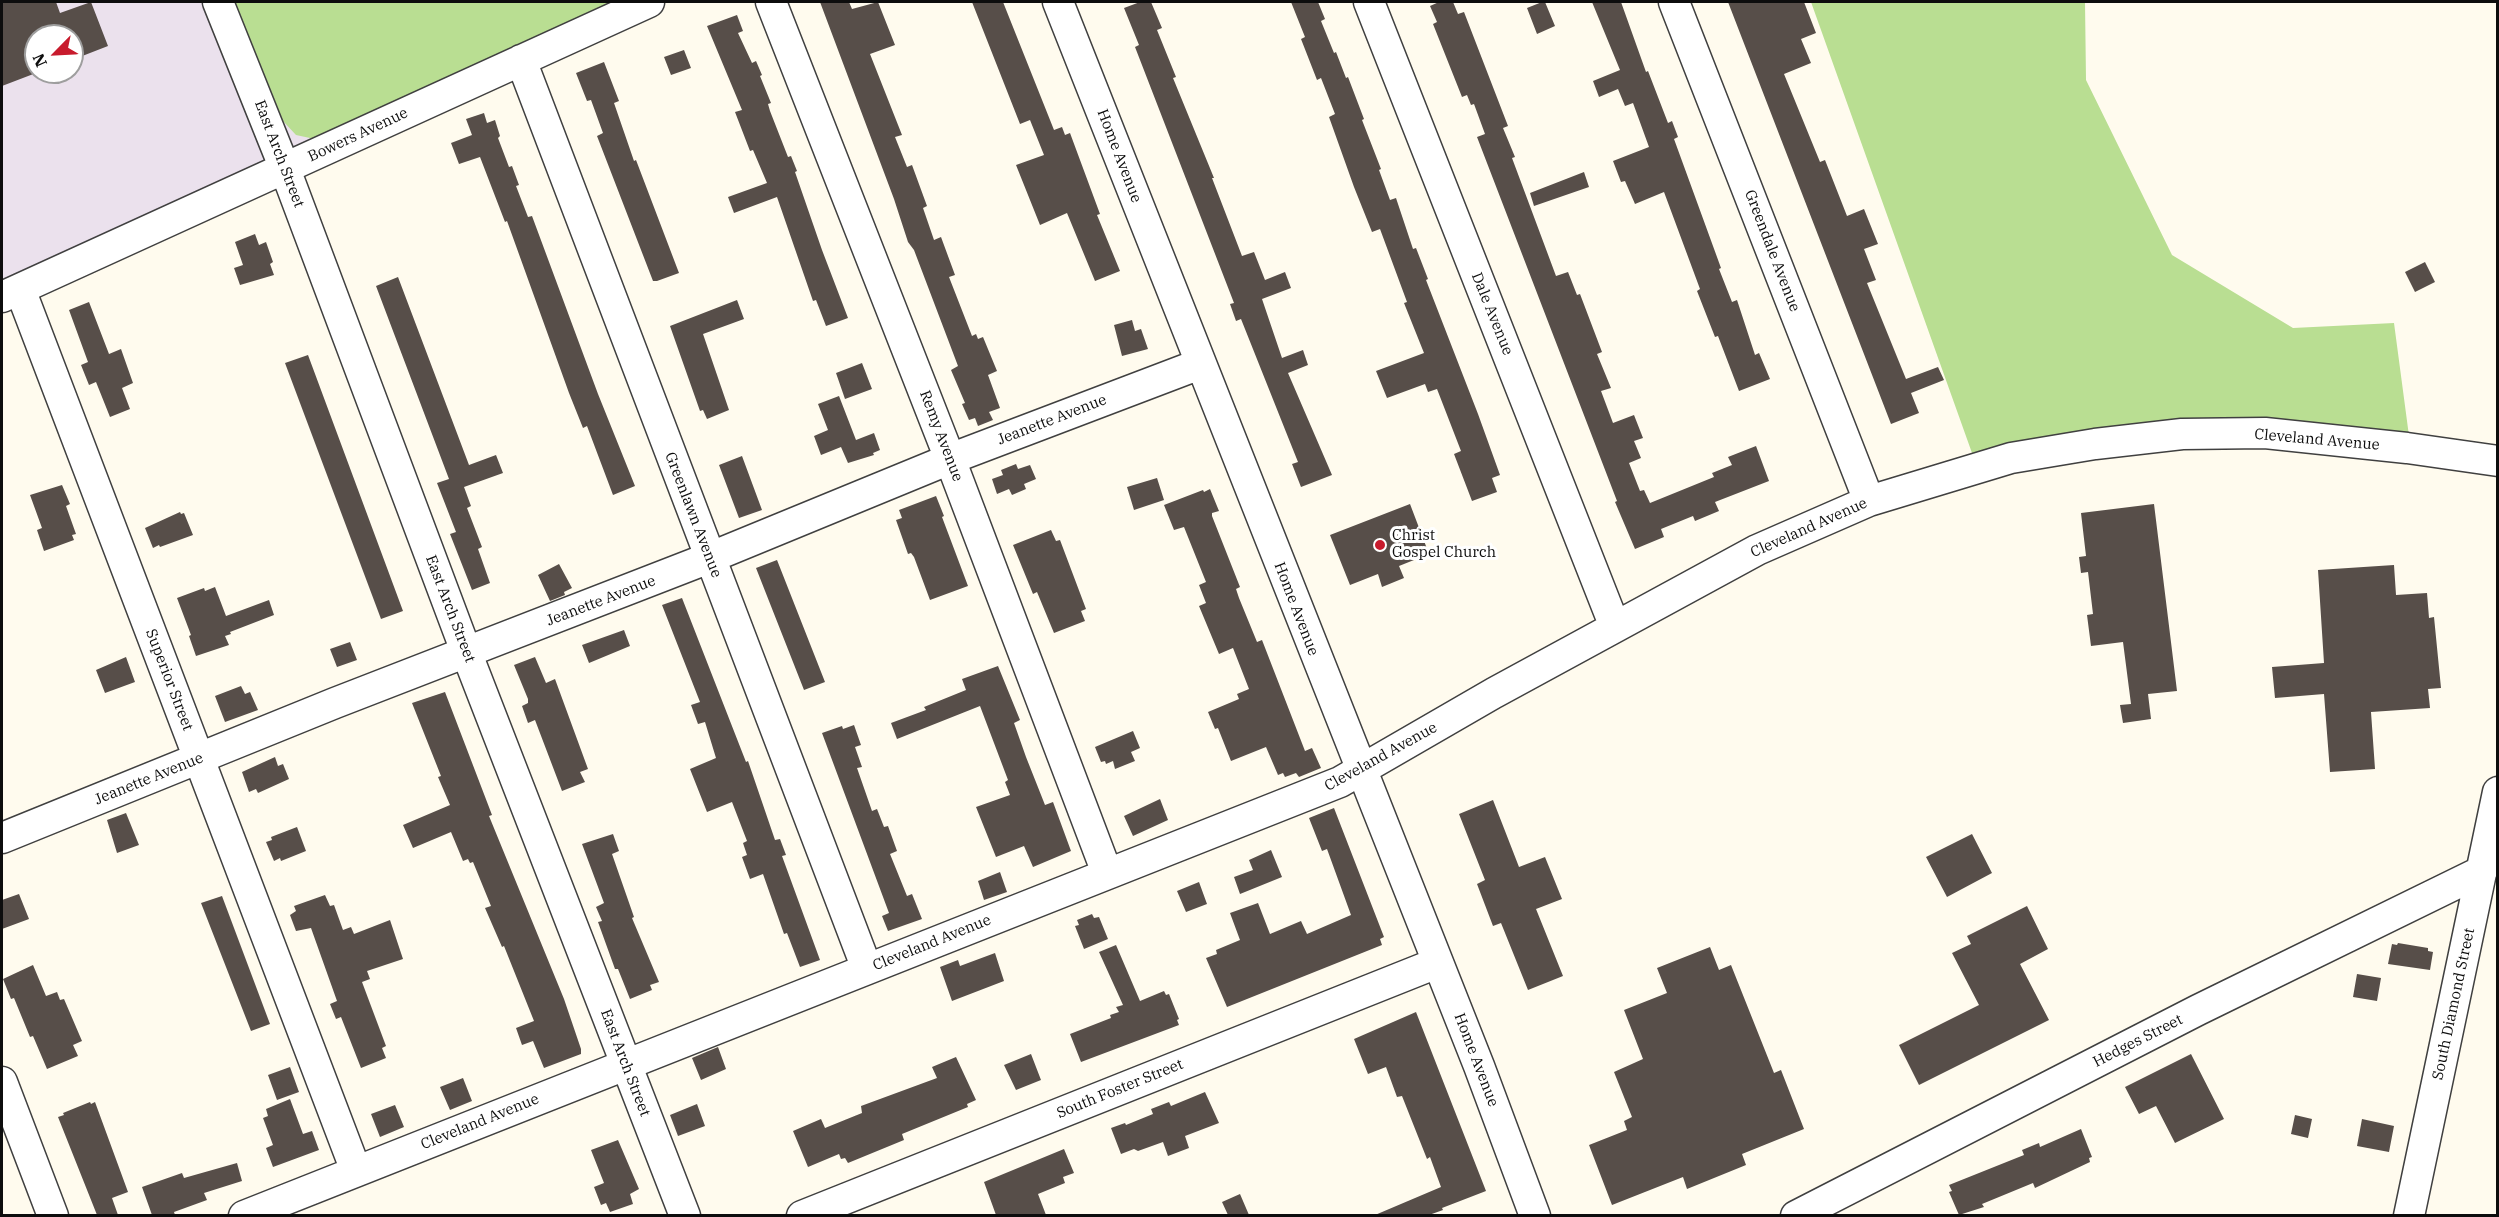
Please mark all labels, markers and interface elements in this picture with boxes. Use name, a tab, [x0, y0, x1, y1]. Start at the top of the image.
north arrow	[24, 24, 84, 84]
text: N	[28, 51, 51, 70]
street label: East Arch Street	[250, 98, 308, 210]
street label: Bowers Avenue	[305, 104, 411, 166]
street label: Home Avenue	[1093, 107, 1145, 205]
street label: Greendale Avenue	[1740, 187, 1804, 315]
street label: Dale Avenue	[1467, 270, 1517, 358]
street label: Remy Avenue	[915, 388, 967, 484]
street label: Jeanette Avenue	[995, 391, 1109, 449]
street label: Cleveland Avenue	[2254, 426, 2380, 454]
street label: Greenlawn Avenue	[661, 450, 725, 580]
street label: Cleveland Avenue	[1748, 494, 1870, 562]
place label: Christ Gospel Church	[1392, 527, 1496, 562]
marker: Christ Gospel Church	[1373, 538, 1387, 552]
street label: East Arch Street	[421, 553, 479, 665]
street label: Home Avenue	[1270, 560, 1322, 658]
street label: Jeanette Avenue	[544, 572, 658, 630]
street label: Superior Street	[141, 627, 197, 733]
street label: Cleveland Avenue	[1322, 719, 1440, 795]
street label: Jeanette Avenue	[92, 749, 206, 809]
street label: Cleveland Avenue	[870, 911, 994, 975]
street label: South Diamond Street	[2429, 926, 2479, 1082]
street label: East Arch Street	[596, 1007, 654, 1119]
street label: Home Avenue	[1450, 1011, 1502, 1109]
street label: Hedges Street	[2090, 1011, 2186, 1071]
street label: South Foster Street	[1054, 1055, 1186, 1123]
street label: Cleveland Avenue	[418, 1090, 542, 1154]

